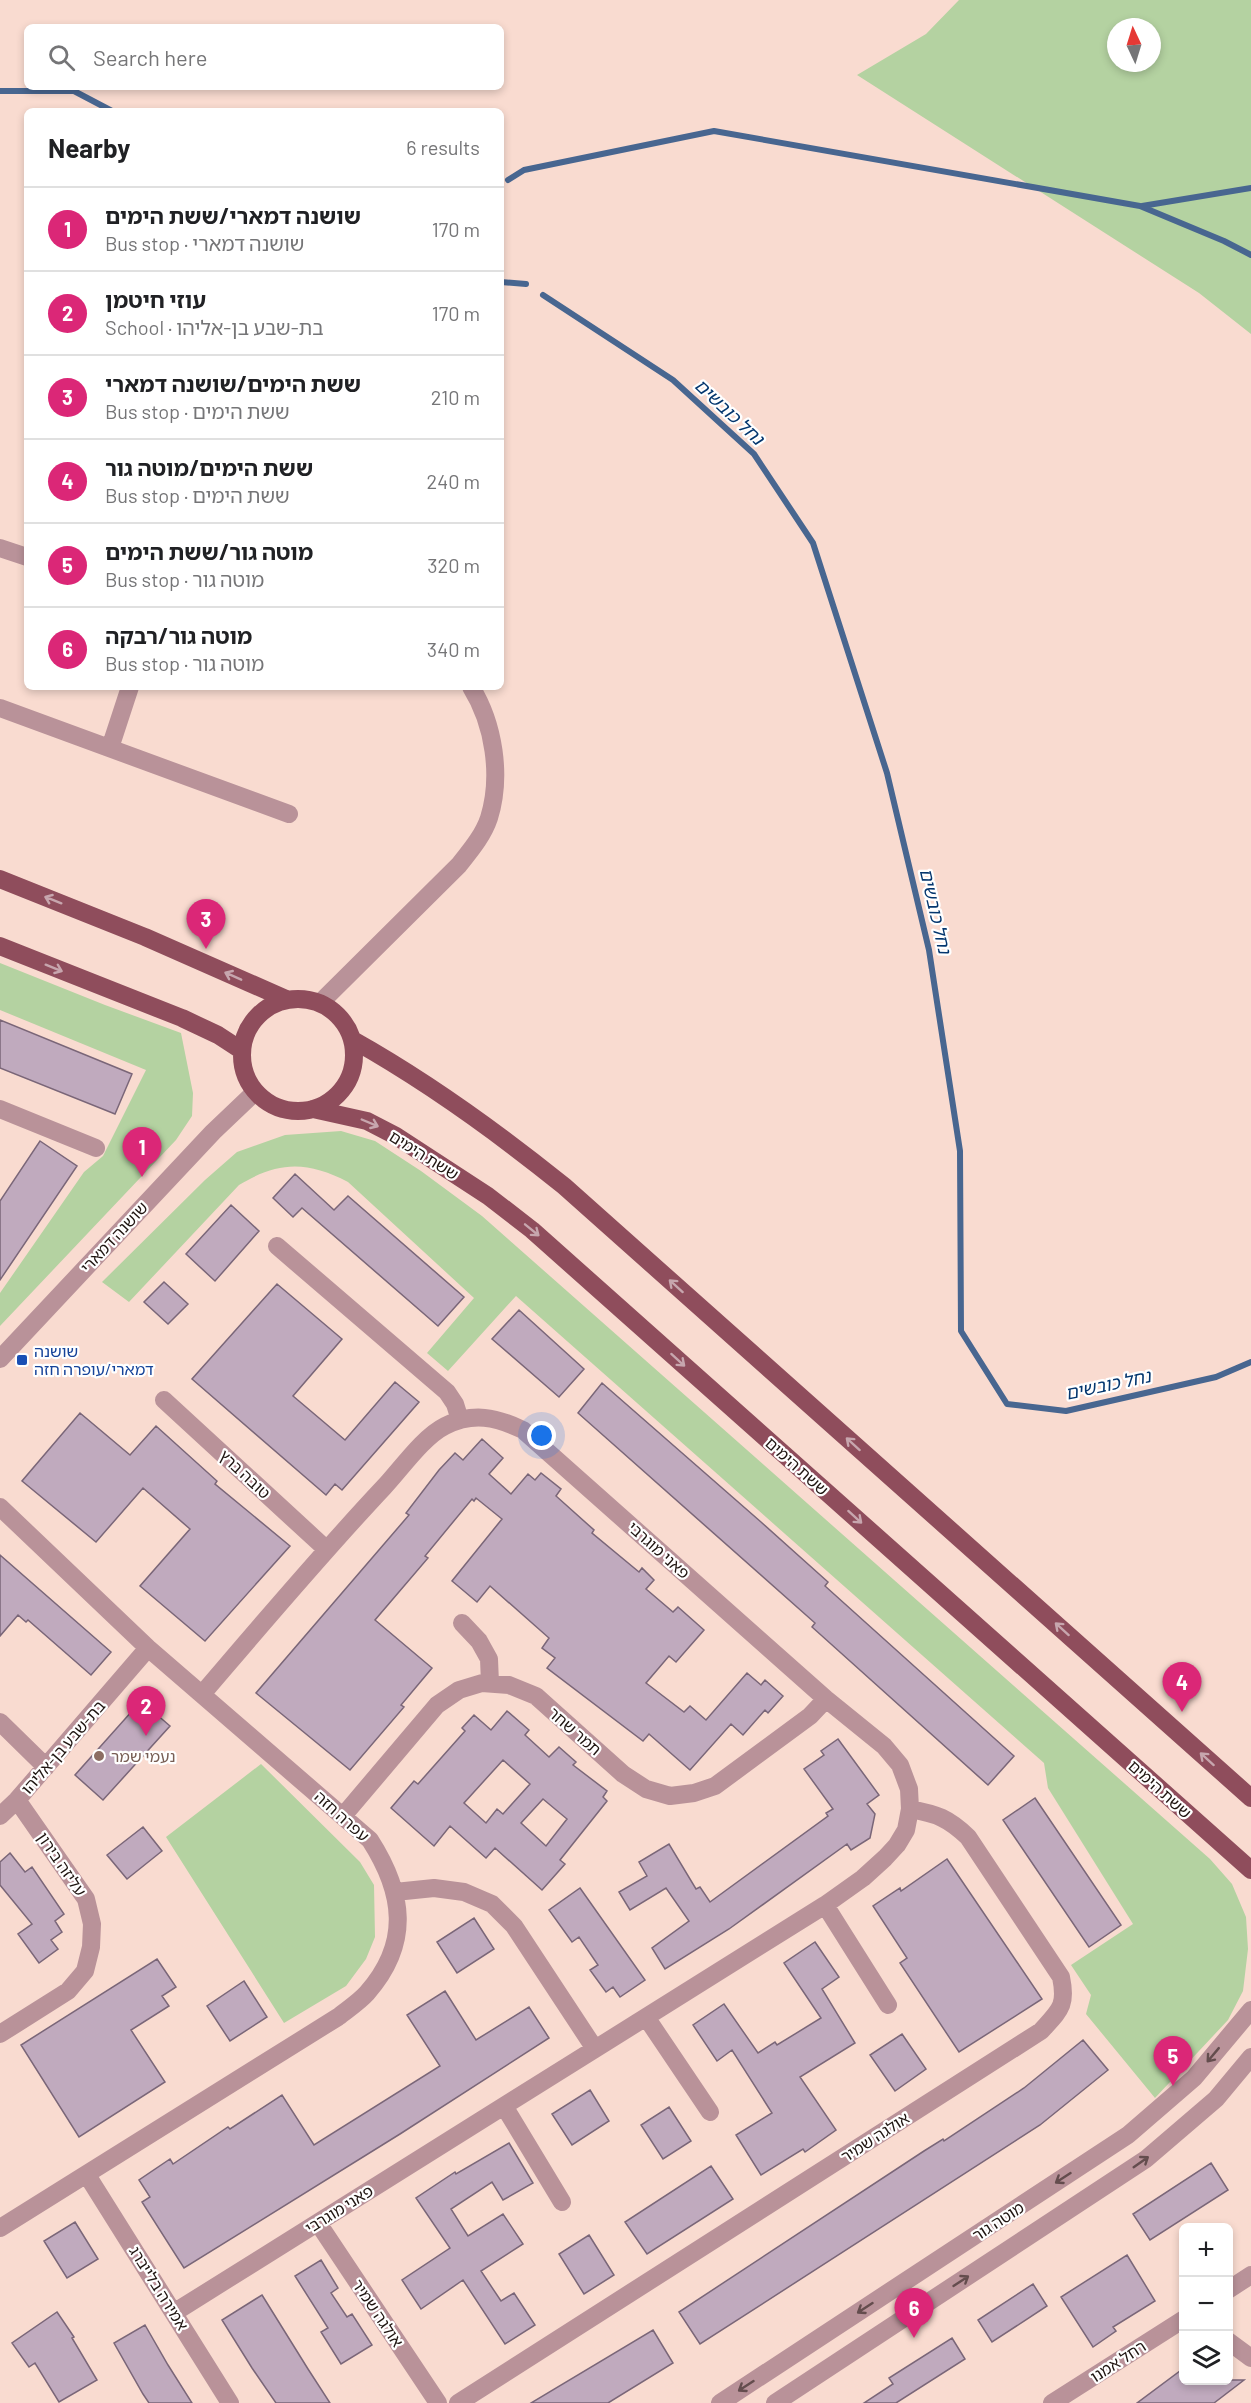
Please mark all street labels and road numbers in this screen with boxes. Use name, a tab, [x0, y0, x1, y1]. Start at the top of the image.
street label: ששת הימים	[386, 1126, 462, 1183]
street label: שושנה דמארי	[76, 1197, 151, 1276]
street label: ששת הימים	[762, 1433, 833, 1499]
street label: טובה ברץ	[216, 1445, 275, 1502]
street label: פאני מוגרבי	[625, 1517, 694, 1582]
street label: בת-שבע בן-אליהו	[17, 1696, 108, 1797]
street label: תמר שחר	[545, 1703, 605, 1759]
street label: ששת הימים	[1125, 1756, 1196, 1822]
street label: עפרה חזה	[311, 1786, 373, 1845]
street label: עליזה בירון	[34, 1828, 91, 1899]
street label: אולגה שמיר	[837, 2108, 912, 2166]
street label: פאני מוגרבי	[301, 2180, 376, 2237]
street label: מוטה גור	[968, 2197, 1027, 2244]
street label: אמירה בלייברג	[126, 2242, 193, 2333]
street label: אולגה שמיר	[349, 2275, 408, 2350]
street label: רחל אמנו	[1087, 2336, 1149, 2385]

